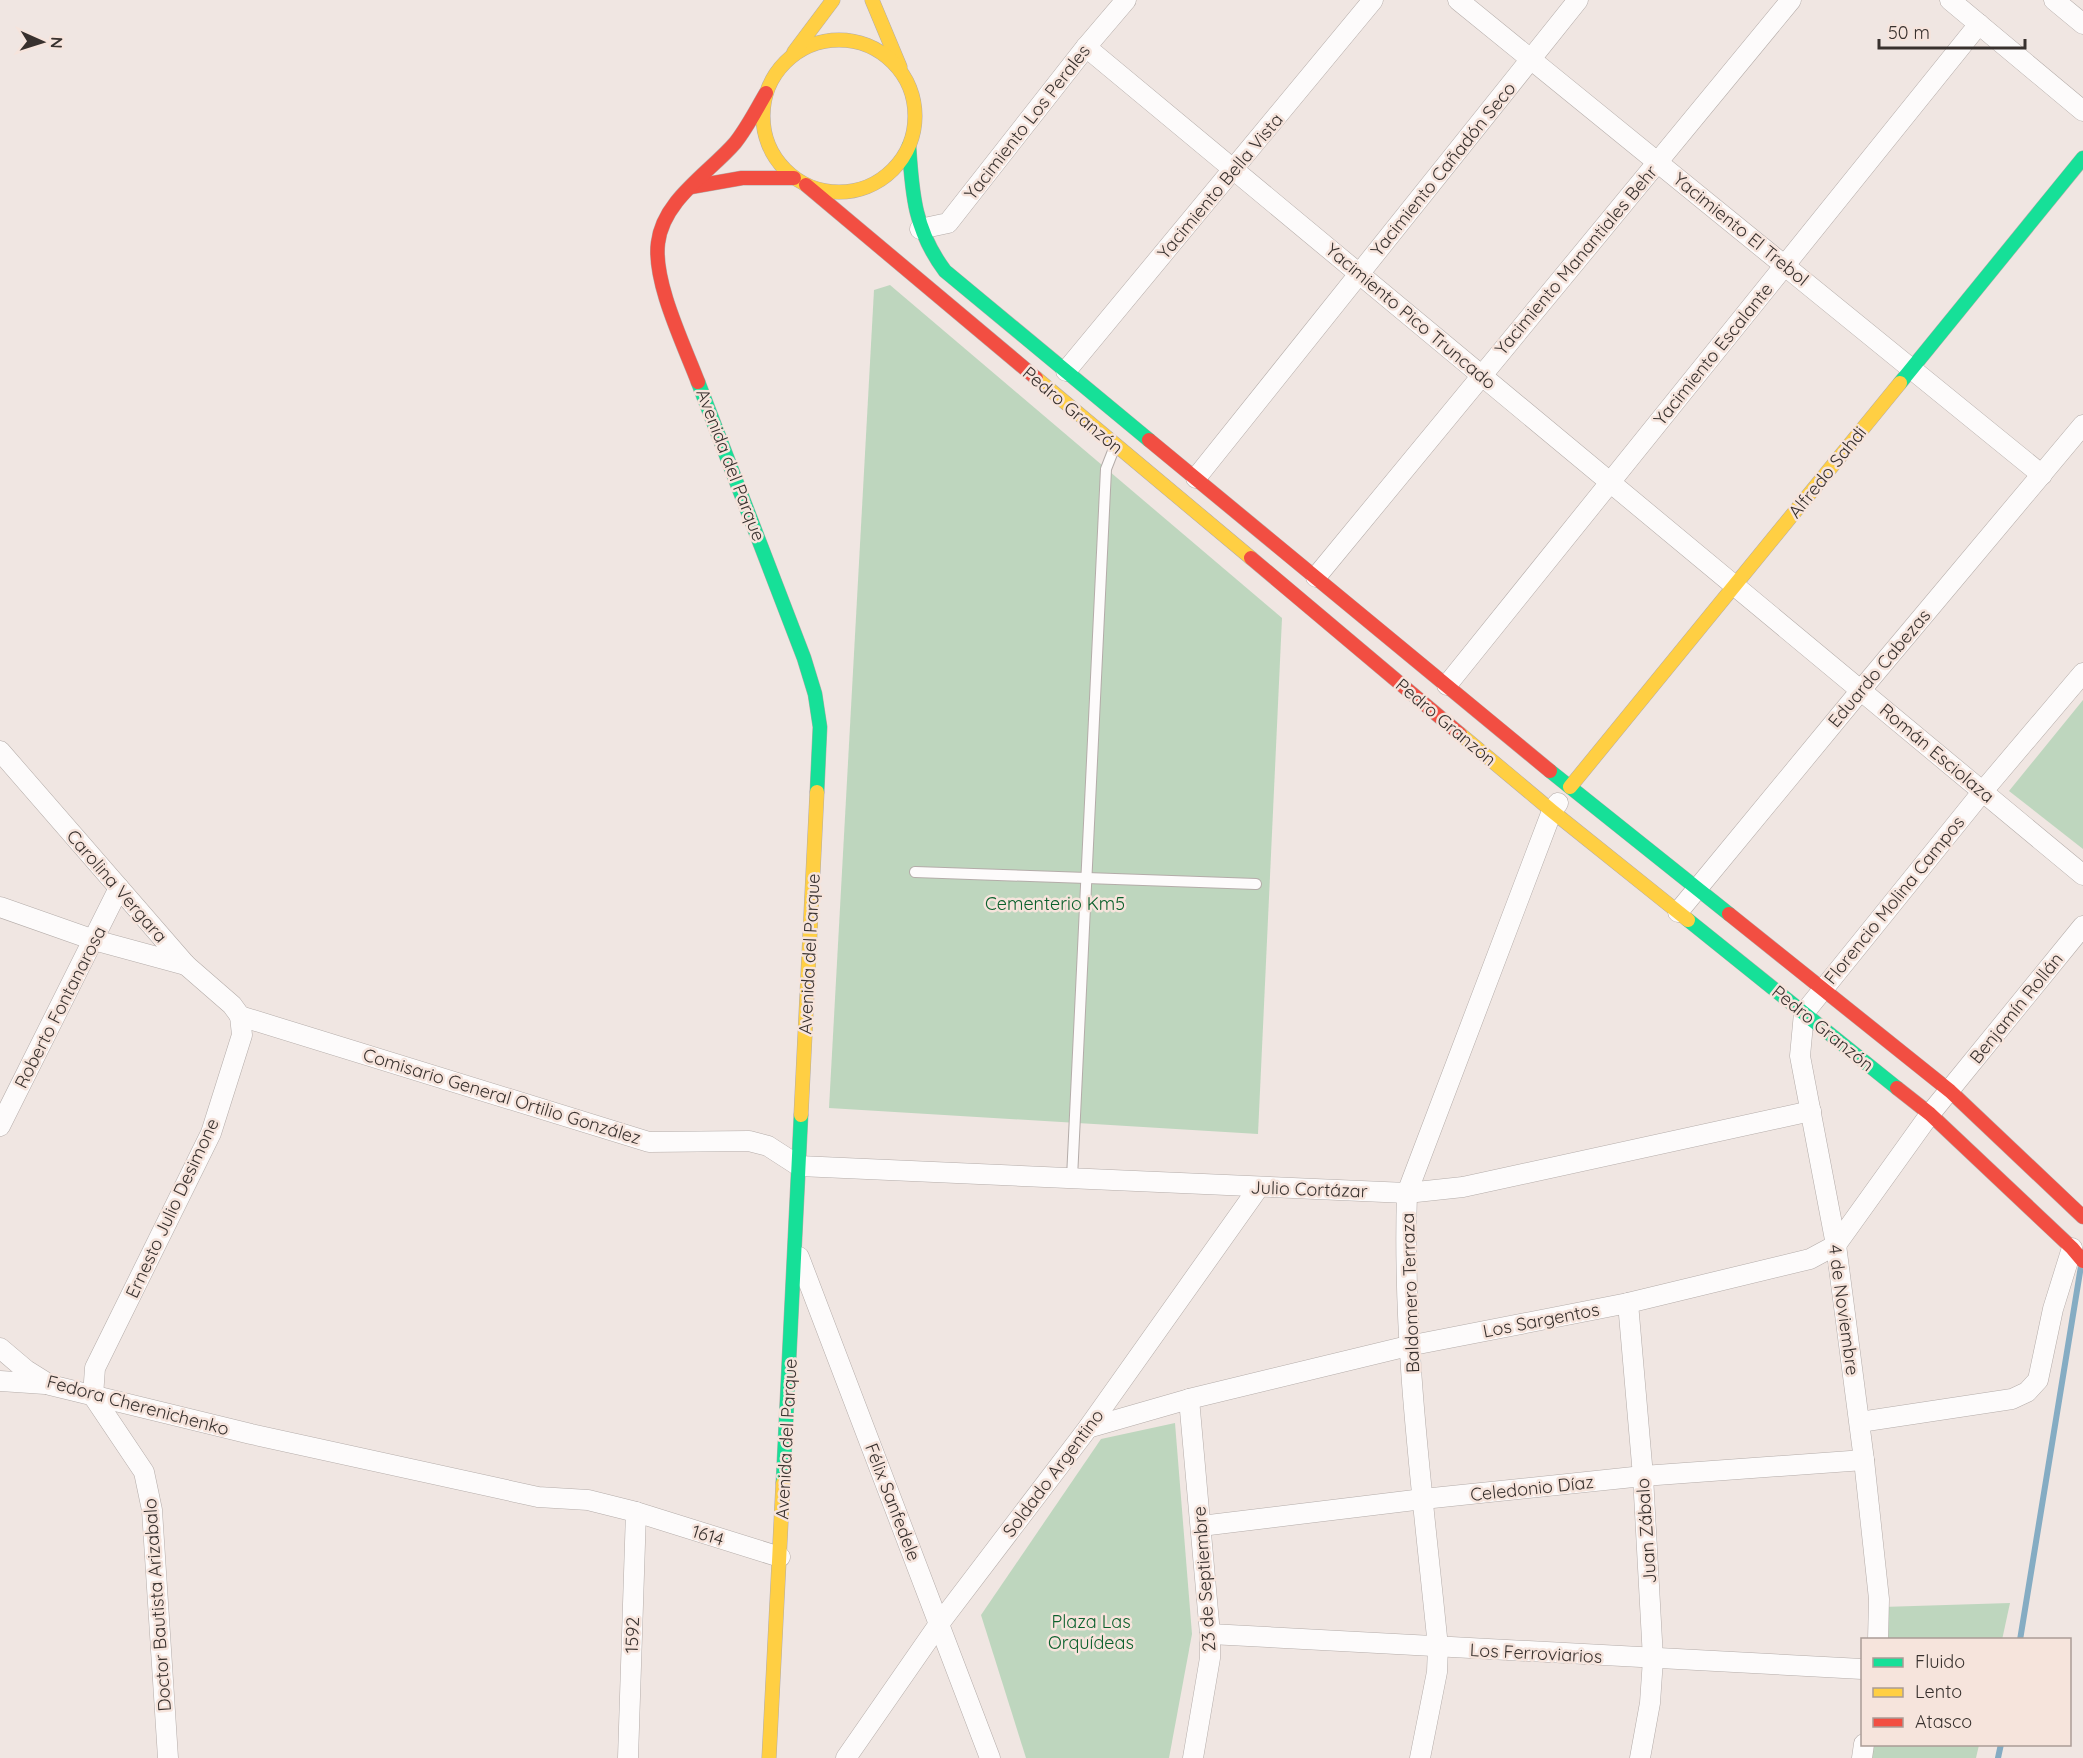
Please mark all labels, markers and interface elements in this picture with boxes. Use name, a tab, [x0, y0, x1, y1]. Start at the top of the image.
north arrow	[12, 12, 72, 72]
scale bar	[1879, 12, 2024, 50]
text: 50 m	[1888, 21, 1930, 44]
text: N	[47, 36, 67, 49]
street label: Yacimiento Los Perales	[959, 40, 1095, 204]
street label: Yacimiento Cañadón Seco	[1366, 77, 1520, 261]
street label: Yacimiento Bella Vista	[1152, 108, 1288, 264]
street label: Yacimiento Manantiales Behr	[1490, 160, 1662, 360]
street label: Yacimiento El Trebol	[1669, 167, 1813, 291]
street label: Yacimiento Pico Truncado	[1321, 238, 1501, 394]
street label: Yacimiento Escalante	[1648, 278, 1778, 430]
street label: Pedro Granzón	[1018, 361, 1128, 459]
street label: Avenida del Parque	[691, 386, 771, 544]
street label: Alfredo Sahdi	[1783, 421, 1871, 523]
street label: Eduardo Cabezas	[1823, 604, 1935, 732]
street label: Pedro Granzón	[1391, 673, 1501, 771]
street label: Román Esciolaza	[1875, 698, 1999, 808]
street label: Florencio Molina Campos	[1819, 811, 1969, 989]
street label: Carolina Vergara	[62, 825, 172, 947]
street label: Avenida del Parque	[793, 873, 825, 1035]
park label: Cementerio Km5	[985, 892, 1125, 915]
street label: Roberto Fontanarosa	[9, 922, 111, 1092]
street label: Benjamín Rollán	[1964, 948, 2068, 1068]
street label: Pedro Granzón	[1767, 980, 1879, 1076]
street label: Comisario General Ortilio González	[360, 1043, 644, 1149]
street label: Ernesto Julio Desimone	[120, 1114, 224, 1302]
street label: Julio Cortázar	[1250, 1175, 1368, 1203]
street label: Baldomero Terraza	[1396, 1213, 1424, 1373]
street label: 4 de Noviembre	[1823, 1243, 1865, 1377]
street label: Los Sargentos	[1481, 1297, 1601, 1343]
street label: Avenida del Parque	[770, 1358, 802, 1520]
street label: Fedora Cherenichenko	[44, 1370, 232, 1440]
street label: Soldado Argentino	[997, 1404, 1109, 1542]
street label: Félix Sanfedele	[860, 1440, 926, 1564]
street label: Celedonio Díaz	[1469, 1470, 1595, 1506]
street label: Juan Zábalo	[1631, 1477, 1661, 1585]
street label: Doctor Bautista Arizabalo	[138, 1498, 176, 1712]
street label: 23 de Septiembre	[1187, 1506, 1221, 1652]
street label: 1614	[689, 1519, 727, 1551]
park label: Plaza Las Orquídeas	[1048, 1610, 1134, 1654]
street label: 1592	[620, 1616, 644, 1654]
street label: Los Ferroviarios	[1469, 1638, 1603, 1668]
legend	[1861, 1638, 2071, 1746]
text: Fluido	[1915, 1650, 1965, 1673]
text: Lento	[1915, 1680, 1962, 1703]
text: Atasco	[1915, 1710, 1972, 1733]

